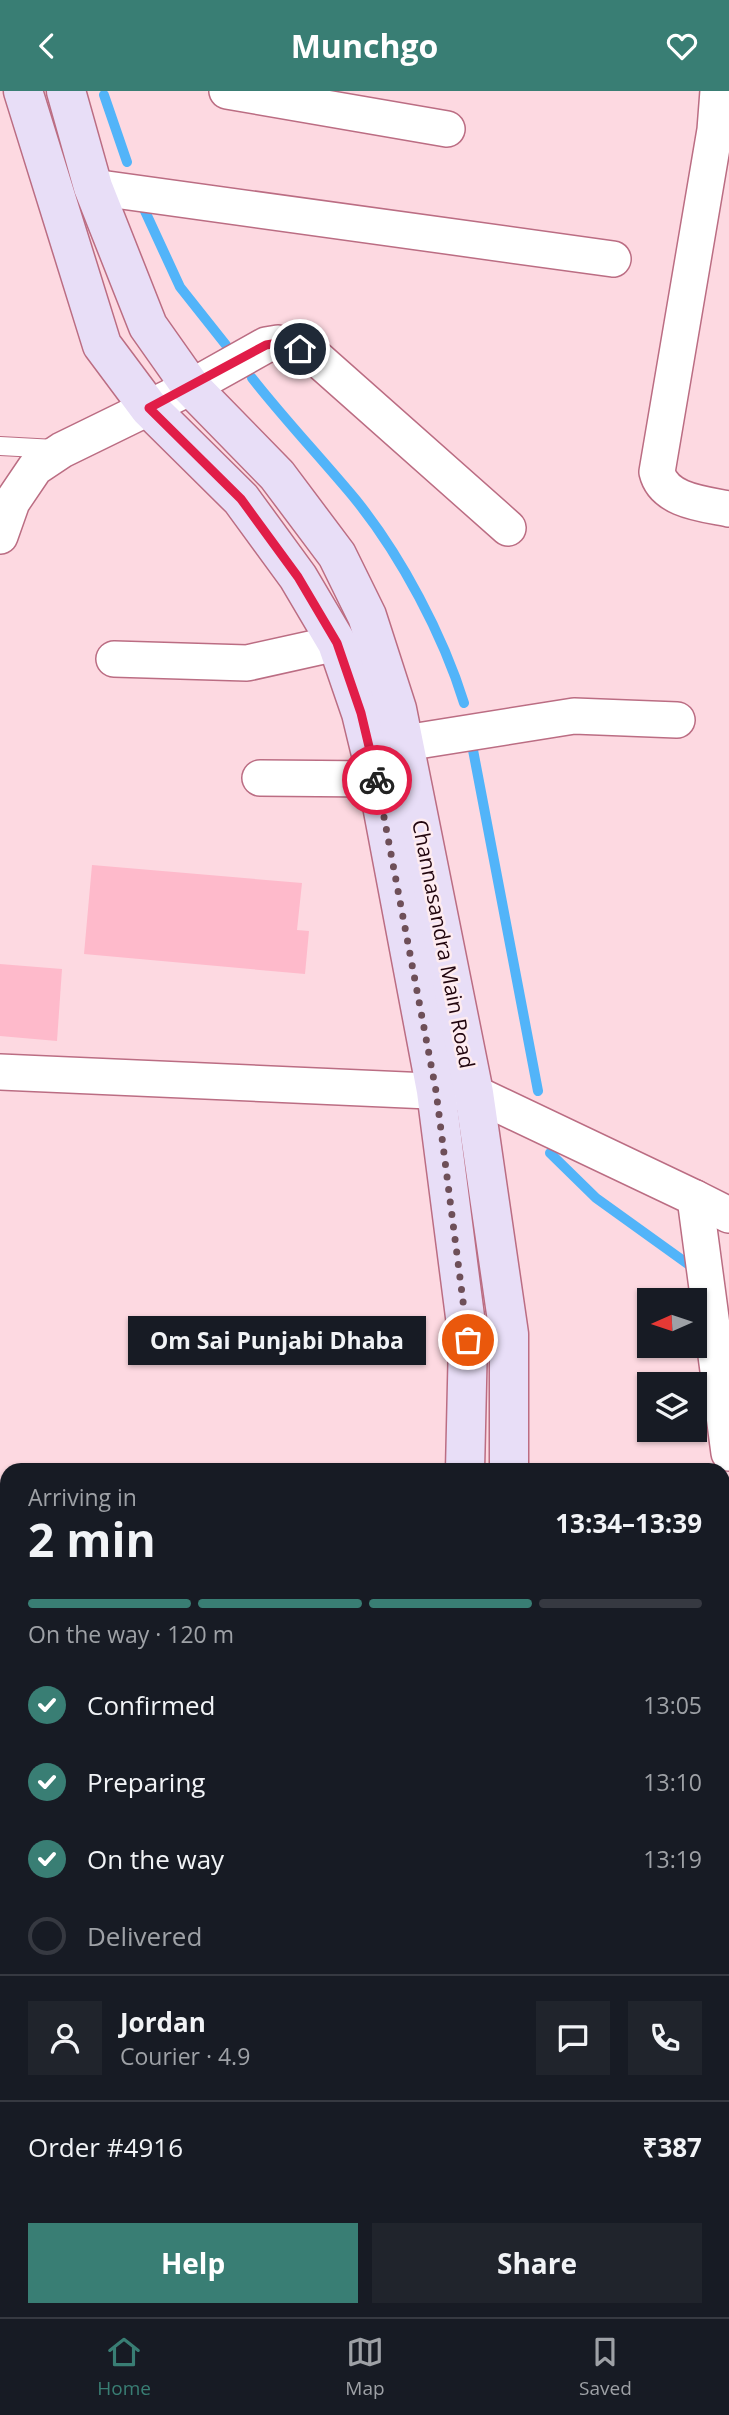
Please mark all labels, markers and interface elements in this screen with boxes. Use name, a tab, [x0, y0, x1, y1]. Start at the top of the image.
text: Munchgo	[291, 24, 438, 67]
icon: back	[28, 27, 66, 65]
icon: heart	[663, 27, 701, 65]
pin	[270, 319, 330, 379]
icon: home	[281, 330, 319, 368]
courier	[342, 745, 412, 815]
icon: bike	[358, 761, 396, 799]
street label: Channasandra Main Road	[406, 817, 482, 1071]
north arrow	[637, 1288, 707, 1358]
map controls	[637, 1288, 707, 1442]
pin	[438, 1310, 498, 1370]
callout: Om Sai Punjabi Dhaba	[129, 1315, 426, 1365]
icon: bag	[449, 1321, 487, 1359]
text: Om Sai Punjabi Dhaba	[150, 1324, 404, 1356]
button: layers	[637, 1372, 707, 1442]
text: Arriving in	[28, 1481, 137, 1513]
text: 13:34–13:39	[555, 1505, 702, 1541]
text: 2 min	[28, 1508, 156, 1570]
text: On the way · 120 m	[28, 1618, 234, 1650]
icon: check	[28, 1686, 66, 1724]
text: Confirmed	[87, 1687, 215, 1723]
text: 13:05	[643, 1689, 702, 1721]
icon: check	[28, 1763, 66, 1801]
text: Preparing	[87, 1764, 205, 1800]
text: 13:10	[643, 1766, 702, 1798]
icon: check	[28, 1840, 66, 1878]
text: On the way	[87, 1841, 224, 1877]
text: 13:19	[643, 1843, 702, 1875]
text: Delivered	[87, 1918, 202, 1954]
button: person	[28, 2001, 102, 2075]
button: chat	[536, 2001, 610, 2075]
button: phone	[628, 2001, 702, 2075]
text: Jordan	[120, 2004, 206, 2040]
text: Courier · 4.9	[120, 2040, 250, 2072]
text: Order #4916	[28, 2129, 183, 2165]
text: ₹387	[643, 2129, 702, 2165]
button: Help	[28, 2223, 358, 2303]
button: Share	[372, 2223, 702, 2303]
tab: Home	[97, 2333, 151, 2401]
tab: Map	[345, 2333, 385, 2401]
tab: Saved	[579, 2333, 632, 2401]

